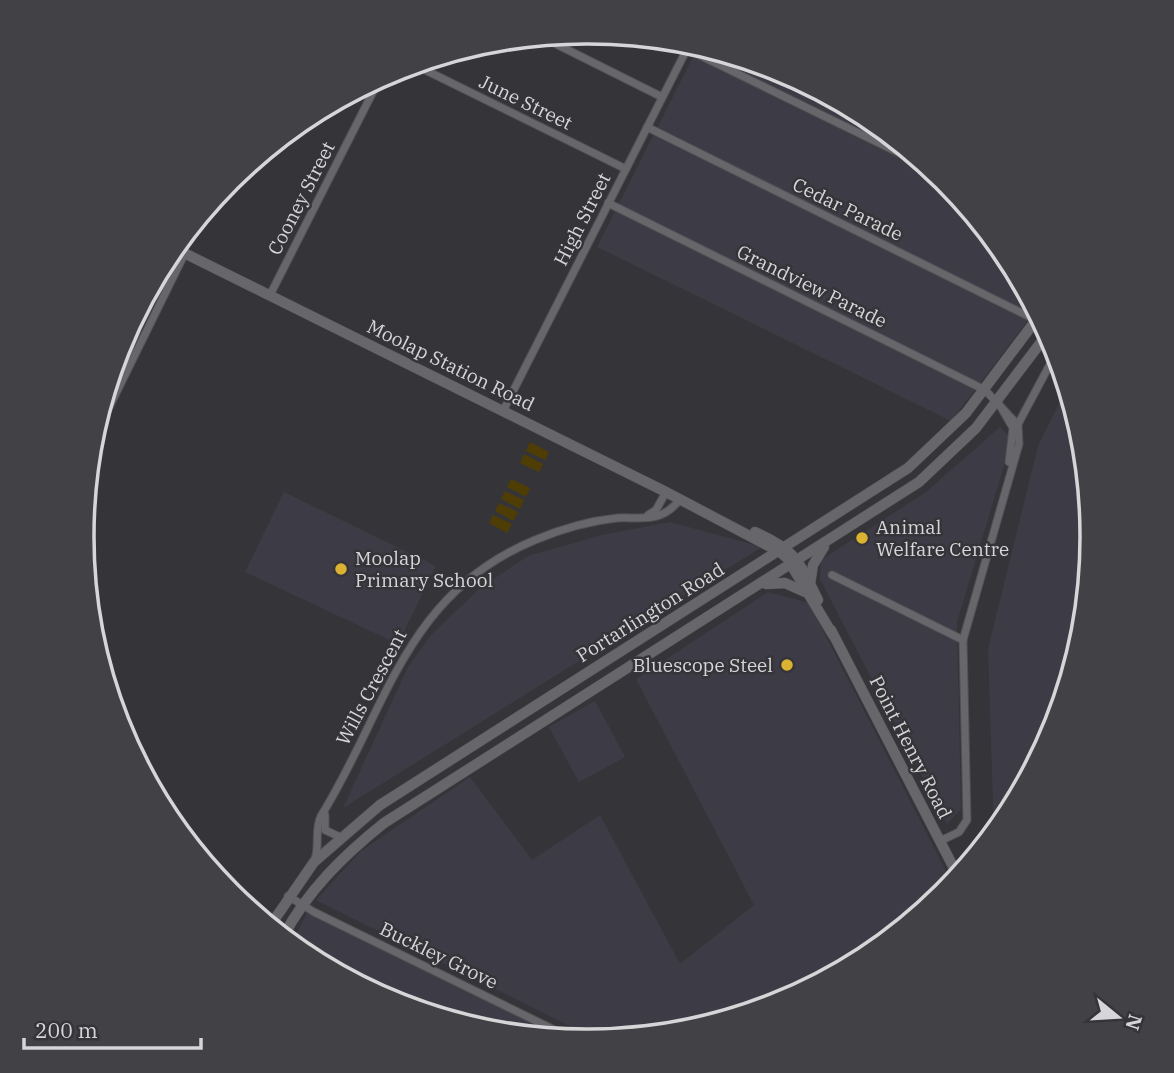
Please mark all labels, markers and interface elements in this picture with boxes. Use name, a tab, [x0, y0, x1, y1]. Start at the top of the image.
street label: June Street	[476, 69, 577, 135]
street label: Cooney Street	[262, 137, 340, 259]
street label: High Street	[548, 168, 616, 269]
street label: Cedar Parade	[789, 172, 907, 246]
street label: Grandview Parade	[733, 239, 891, 333]
street label: Moolap Station Road	[363, 314, 539, 416]
place label: Animal Welfare Centre	[876, 515, 1009, 561]
marker: Animal Welfare Centre	[854, 530, 870, 546]
place label: Moolap Primary School	[355, 546, 494, 592]
street label: Portarlington Road	[572, 557, 728, 667]
marker: Moolap Primary School	[333, 561, 349, 577]
street label: Wills Crescent	[330, 625, 412, 749]
place label: Bluescope Steel	[633, 653, 773, 677]
marker: Bluescope Steel	[779, 657, 795, 673]
street label: Point Henry Road	[865, 671, 957, 823]
street label: Buckley Grove	[376, 916, 502, 994]
north arrow	[1083, 982, 1153, 1052]
scale bar	[24, 1006, 201, 1050]
text: N	[1120, 1011, 1148, 1033]
text: 200 m	[35, 1016, 98, 1044]

